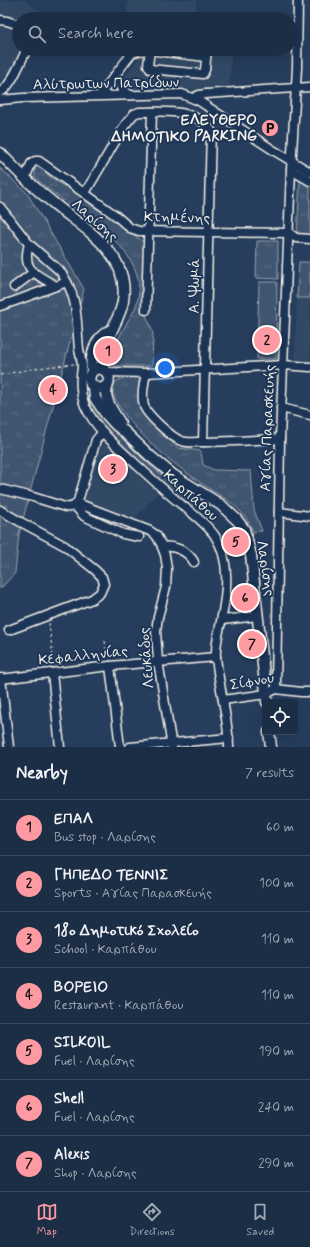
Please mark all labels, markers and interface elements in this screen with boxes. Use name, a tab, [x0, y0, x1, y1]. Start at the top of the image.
search box	[12, 12, 298, 56]
icon: search	[26, 23, 48, 45]
text: Search here	[58, 24, 134, 44]
street label: Αλύτρωτων Πατρίδων	[33, 73, 180, 95]
place label: ΕΛΕΥΘΕΡΟ ΔΗΜΟΤΙΚΟ PARKING	[110, 110, 257, 147]
parking icon: ΕΛΕΥΘΕΡΟ ΔΗΜΟΤΙΚΟ PARKING	[260, 118, 280, 138]
street label: Λαρίσης	[67, 195, 122, 247]
street label: Κτημένης	[144, 207, 211, 229]
street label: Α. Ψωμά	[185, 258, 205, 314]
pin: 2	[254, 325, 280, 355]
pin: 1	[95, 336, 121, 366]
your location	[155, 358, 175, 378]
street label: Αγίας Παρασκευής	[256, 364, 280, 492]
pin: 4	[40, 375, 66, 405]
pin: 3	[100, 454, 126, 484]
street label: Καρπάθου	[158, 466, 222, 526]
pin: 5	[223, 527, 249, 557]
street label: Λαρίσης	[251, 539, 279, 598]
pin: 6	[232, 583, 258, 613]
street label: Λευκάδος	[134, 626, 160, 689]
pin: 7	[239, 629, 265, 659]
street label: Κεφαλληνίας	[37, 641, 129, 671]
street label: Σίφνου	[229, 668, 276, 696]
map controls	[262, 699, 298, 735]
button: locate	[262, 699, 298, 735]
text: Nearby	[16, 762, 68, 784]
text: 7 results	[245, 765, 294, 782]
text: ΕΠΑΛ	[54, 809, 93, 829]
text: 1	[26, 819, 32, 836]
text: 60 m	[266, 819, 294, 836]
text: Bus stop · Λαρίσης	[54, 829, 156, 846]
text: ΓΗΠΕΔΟ ΤΕΝΝΙΣ	[54, 865, 168, 885]
text: 2	[26, 875, 32, 892]
text: 100 m	[259, 875, 294, 892]
text: Sports · Αγίας Παρασκευής	[54, 885, 212, 902]
text: 18ο Δημοτικό Σχολείο	[54, 921, 199, 941]
text: 3	[26, 931, 32, 948]
text: 110 m	[261, 931, 294, 948]
text: School · Καρπάθου	[54, 941, 157, 958]
text: ΒΟΡΕΙΟ	[54, 977, 108, 997]
text: 4	[25, 987, 33, 1004]
text: 110 m	[261, 987, 294, 1004]
text: Restaurant · Καρπάθου	[54, 997, 183, 1014]
text: SILKOIL	[54, 1033, 110, 1053]
text: 5	[25, 1043, 33, 1060]
text: 190 m	[259, 1043, 294, 1060]
text: Fuel · Λαρίσης	[54, 1053, 135, 1070]
text: Shell	[54, 1089, 84, 1109]
text: 6	[26, 1099, 32, 1116]
text: 240 m	[258, 1099, 294, 1116]
text: Fuel · Λαρίσης	[54, 1109, 135, 1126]
text: Alexis	[54, 1145, 90, 1165]
text: 7	[25, 1155, 33, 1172]
text: 290 m	[258, 1155, 294, 1172]
text: Shop · Λαρίσης	[54, 1165, 137, 1182]
tab: Map	[36, 1201, 58, 1239]
tab: Directions	[129, 1201, 175, 1239]
tab: Saved	[246, 1201, 274, 1239]

